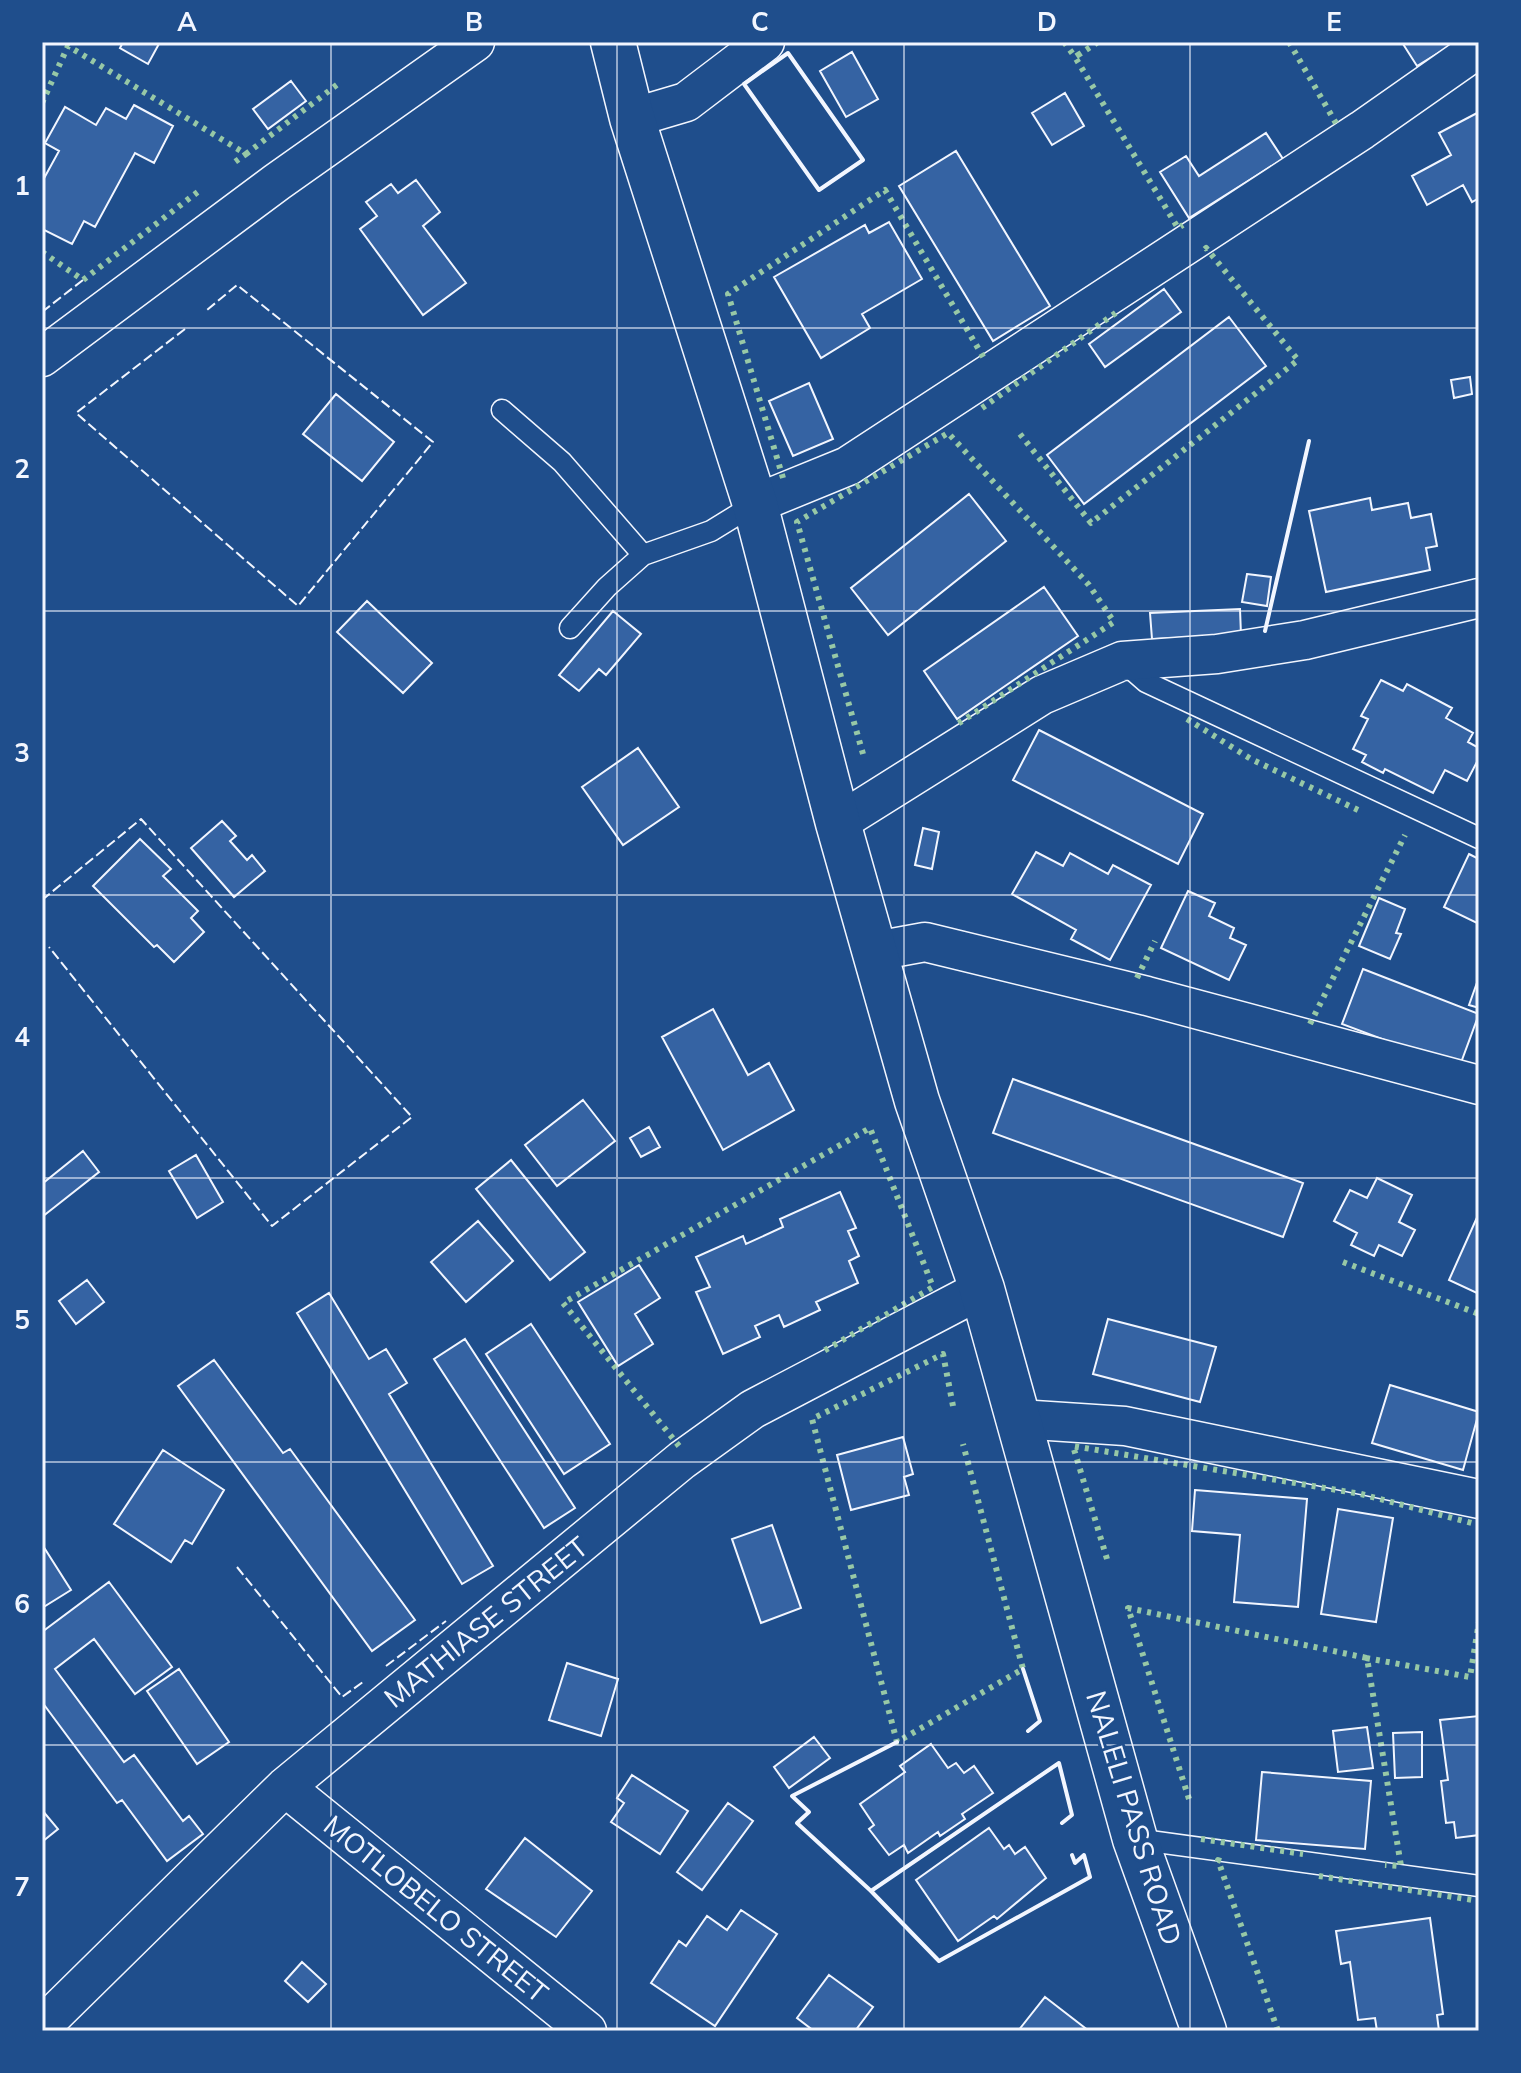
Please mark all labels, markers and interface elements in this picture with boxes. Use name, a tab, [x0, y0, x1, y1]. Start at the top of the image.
text: A	[177, 5, 197, 38]
text: B	[465, 5, 483, 38]
text: C	[751, 5, 769, 38]
text: D	[1037, 5, 1057, 38]
text: E	[1326, 5, 1342, 38]
text: 1	[14, 169, 30, 202]
text: 2	[14, 452, 30, 485]
text: 3	[14, 736, 30, 769]
text: 4	[14, 1020, 30, 1053]
text: 5	[14, 1303, 30, 1336]
street label: MATHIASE STREET	[377, 1529, 595, 1715]
text: 6	[14, 1587, 30, 1620]
street label: NALELI PASS ROAD	[1079, 1687, 1190, 1949]
street label: MOTLOBELO STREET	[317, 1807, 556, 2010]
text: 7	[14, 1870, 30, 1903]

